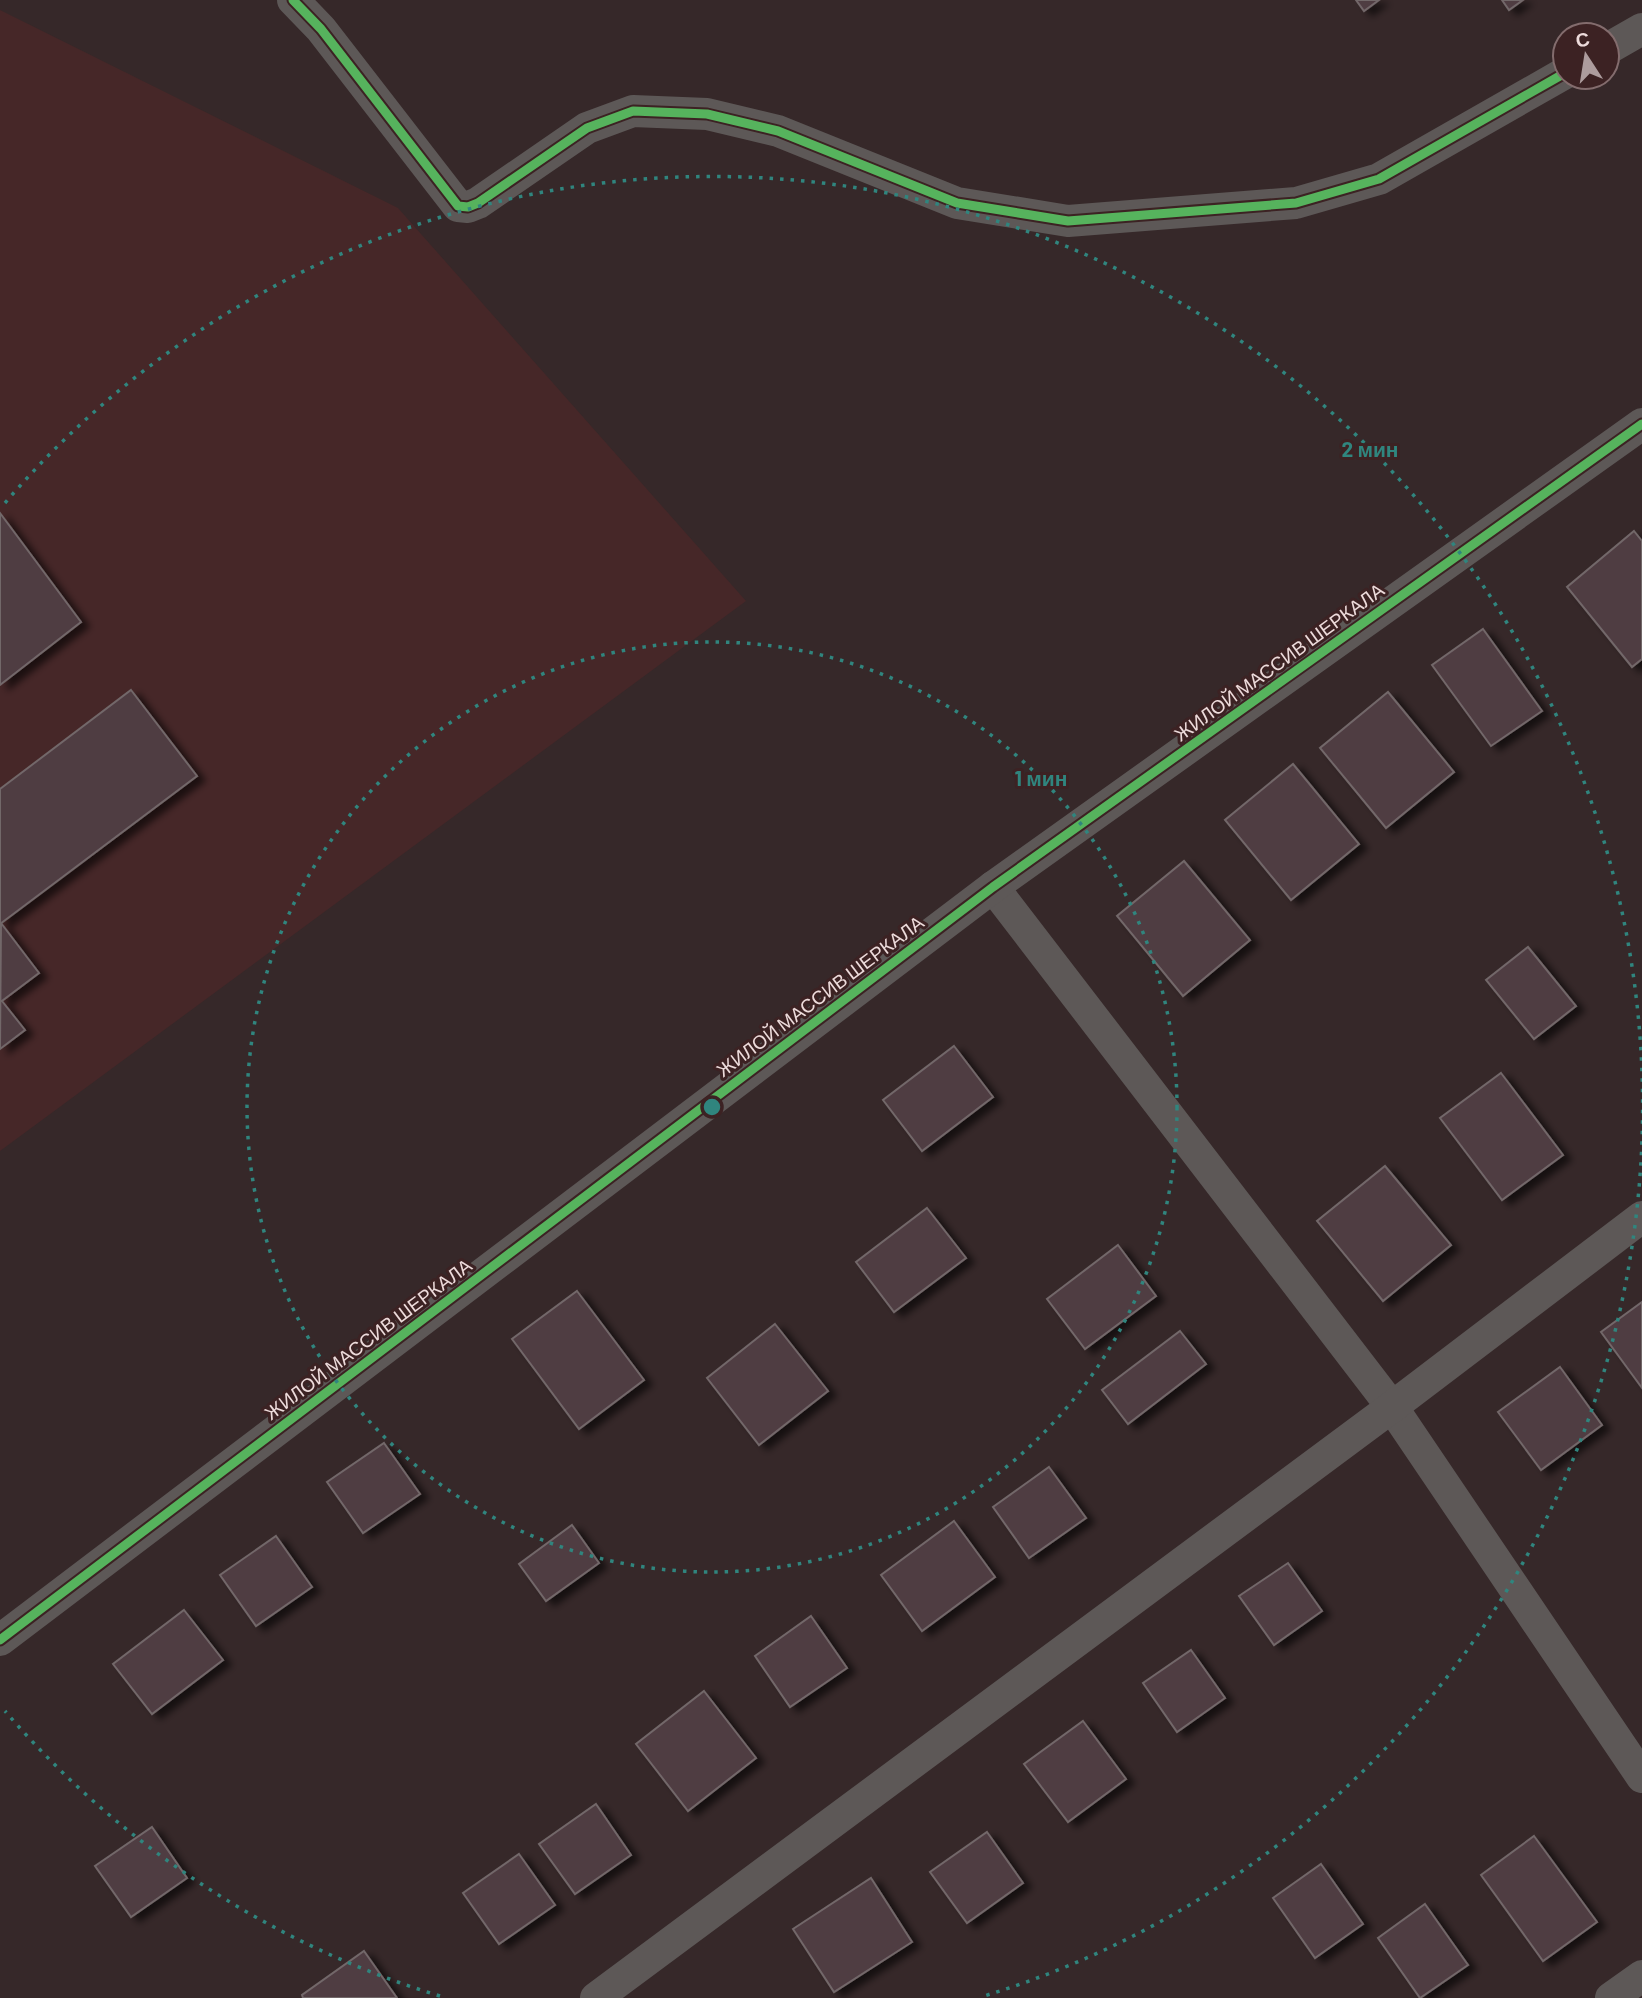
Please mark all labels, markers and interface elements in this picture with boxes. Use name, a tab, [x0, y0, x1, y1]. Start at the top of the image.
north arrow	[1551, 21, 1621, 91]
text: С	[1573, 26, 1592, 52]
text: 2 мин	[1341, 436, 1399, 461]
street label: ЖИЛОЙ МАССИВ ШЕРКАЛА	[1169, 578, 1388, 745]
text: 1 мин	[1015, 765, 1067, 790]
street label: ЖИЛОЙ МАССИВ ШЕРКАЛА	[712, 910, 928, 1081]
centre of rings	[700, 1095, 724, 1119]
street label: ЖИЛОЙ МАССИВ ШЕРКАЛА	[260, 1253, 476, 1424]

